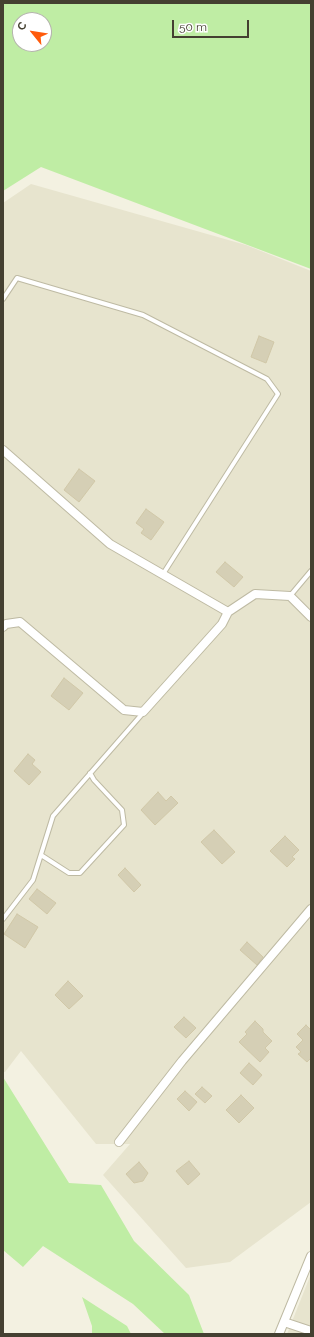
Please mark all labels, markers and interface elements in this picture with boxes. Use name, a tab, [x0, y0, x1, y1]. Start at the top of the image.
north arrow	[12, 12, 52, 52]
scale bar	[174, 12, 251, 38]
text: С	[15, 20, 30, 33]
text: 50 m	[179, 20, 207, 34]

